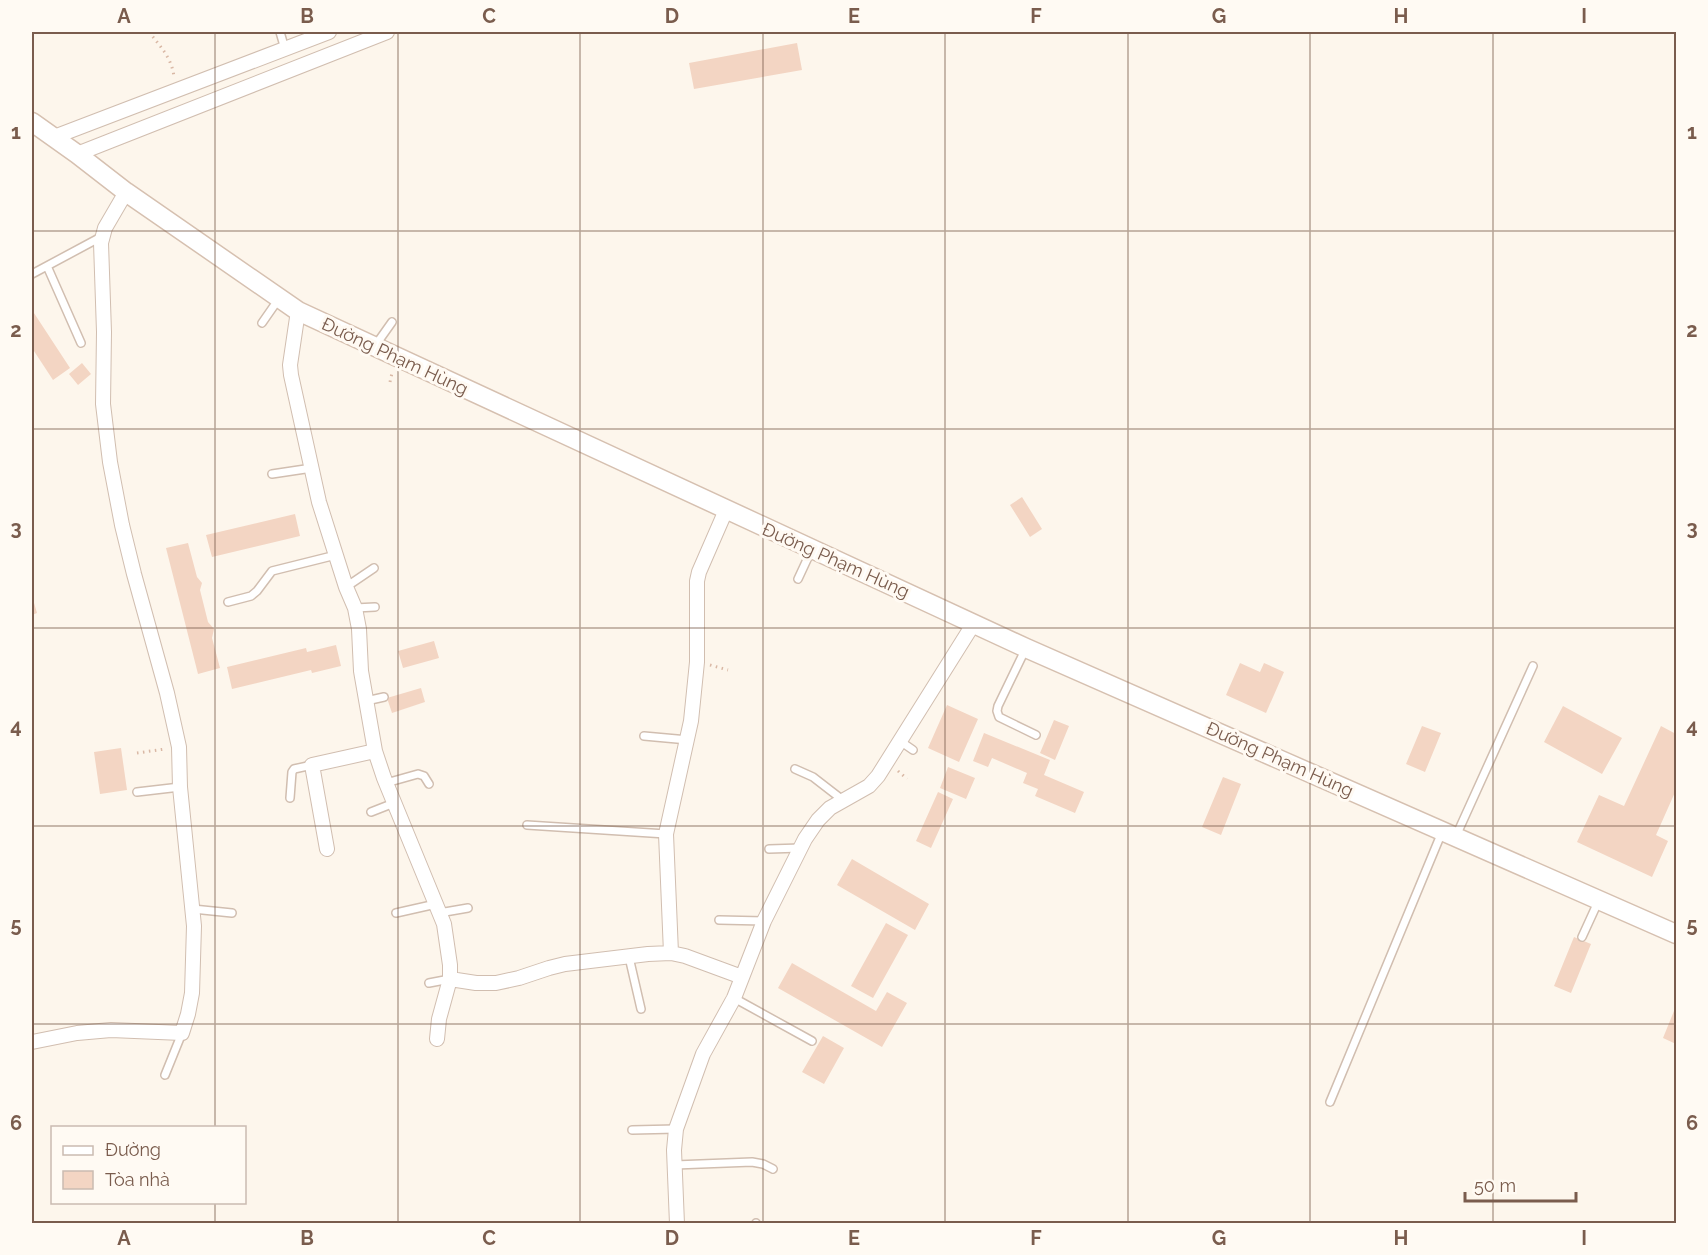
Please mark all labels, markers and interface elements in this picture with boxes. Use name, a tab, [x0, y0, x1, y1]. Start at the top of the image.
text: A	[117, 4, 131, 28]
text: B	[300, 4, 314, 28]
text: C	[482, 4, 496, 28]
text: D	[665, 4, 679, 28]
text: E	[848, 4, 860, 28]
text: F	[1030, 4, 1042, 28]
text: G	[1212, 4, 1226, 28]
text: H	[1394, 4, 1408, 28]
text: I	[1581, 4, 1587, 28]
text: 1	[11, 120, 21, 144]
text: 1	[1687, 120, 1697, 144]
street label: Đường Phạm Hùng	[319, 313, 471, 399]
text: 2	[10, 318, 22, 342]
text: 2	[1686, 318, 1698, 342]
text: 3	[10, 516, 22, 540]
text: 3	[1686, 516, 1698, 540]
street label: Đường Phạm Hùng	[759, 518, 913, 602]
text: 4	[10, 714, 22, 738]
text: 4	[1686, 714, 1698, 738]
street label: Đường Phạm Hùng	[1203, 717, 1357, 801]
text: 5	[10, 913, 22, 937]
text: 5	[1686, 913, 1698, 937]
text: 6	[10, 1111, 22, 1135]
text: 6	[1686, 1111, 1698, 1135]
legend	[51, 1126, 246, 1204]
text: Đường	[105, 1139, 161, 1160]
scale bar	[1465, 1165, 1576, 1203]
text: Tòa nhà	[105, 1169, 170, 1190]
text: 50 m	[1474, 1175, 1516, 1196]
text: A	[117, 1226, 131, 1250]
text: B	[300, 1226, 314, 1250]
text: C	[482, 1226, 496, 1250]
text: D	[665, 1226, 679, 1250]
text: E	[848, 1226, 860, 1250]
text: F	[1030, 1226, 1042, 1250]
text: G	[1212, 1226, 1226, 1250]
text: H	[1394, 1226, 1408, 1250]
text: I	[1581, 1226, 1587, 1250]

